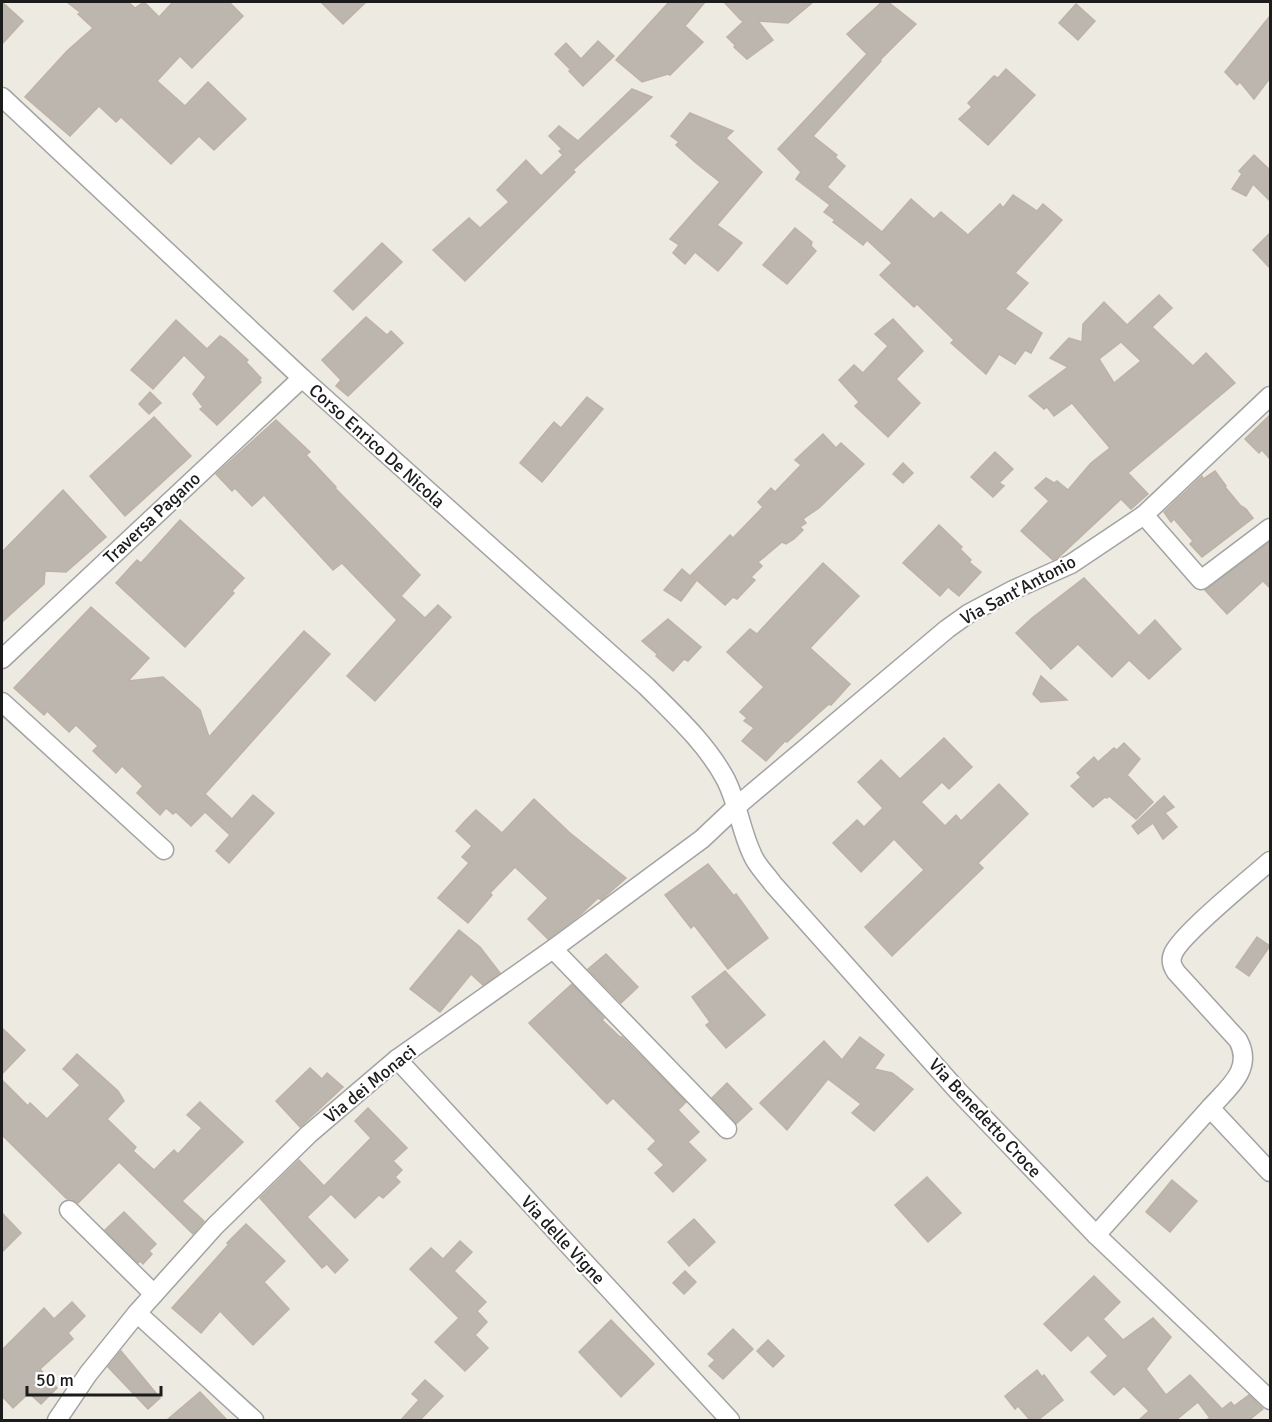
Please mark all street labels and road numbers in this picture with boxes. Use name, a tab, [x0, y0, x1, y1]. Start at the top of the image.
street label: Corso Enrico De Nicola	[304, 379, 450, 513]
street label: Traversa Pagano	[99, 467, 205, 569]
street label: Via Sant'Antonio	[956, 550, 1080, 630]
street label: Via dei Monaci	[320, 1040, 420, 1128]
street label: Via Benedetto Croce	[924, 1054, 1046, 1182]
street label: Via delle Vigne	[516, 1191, 610, 1289]

